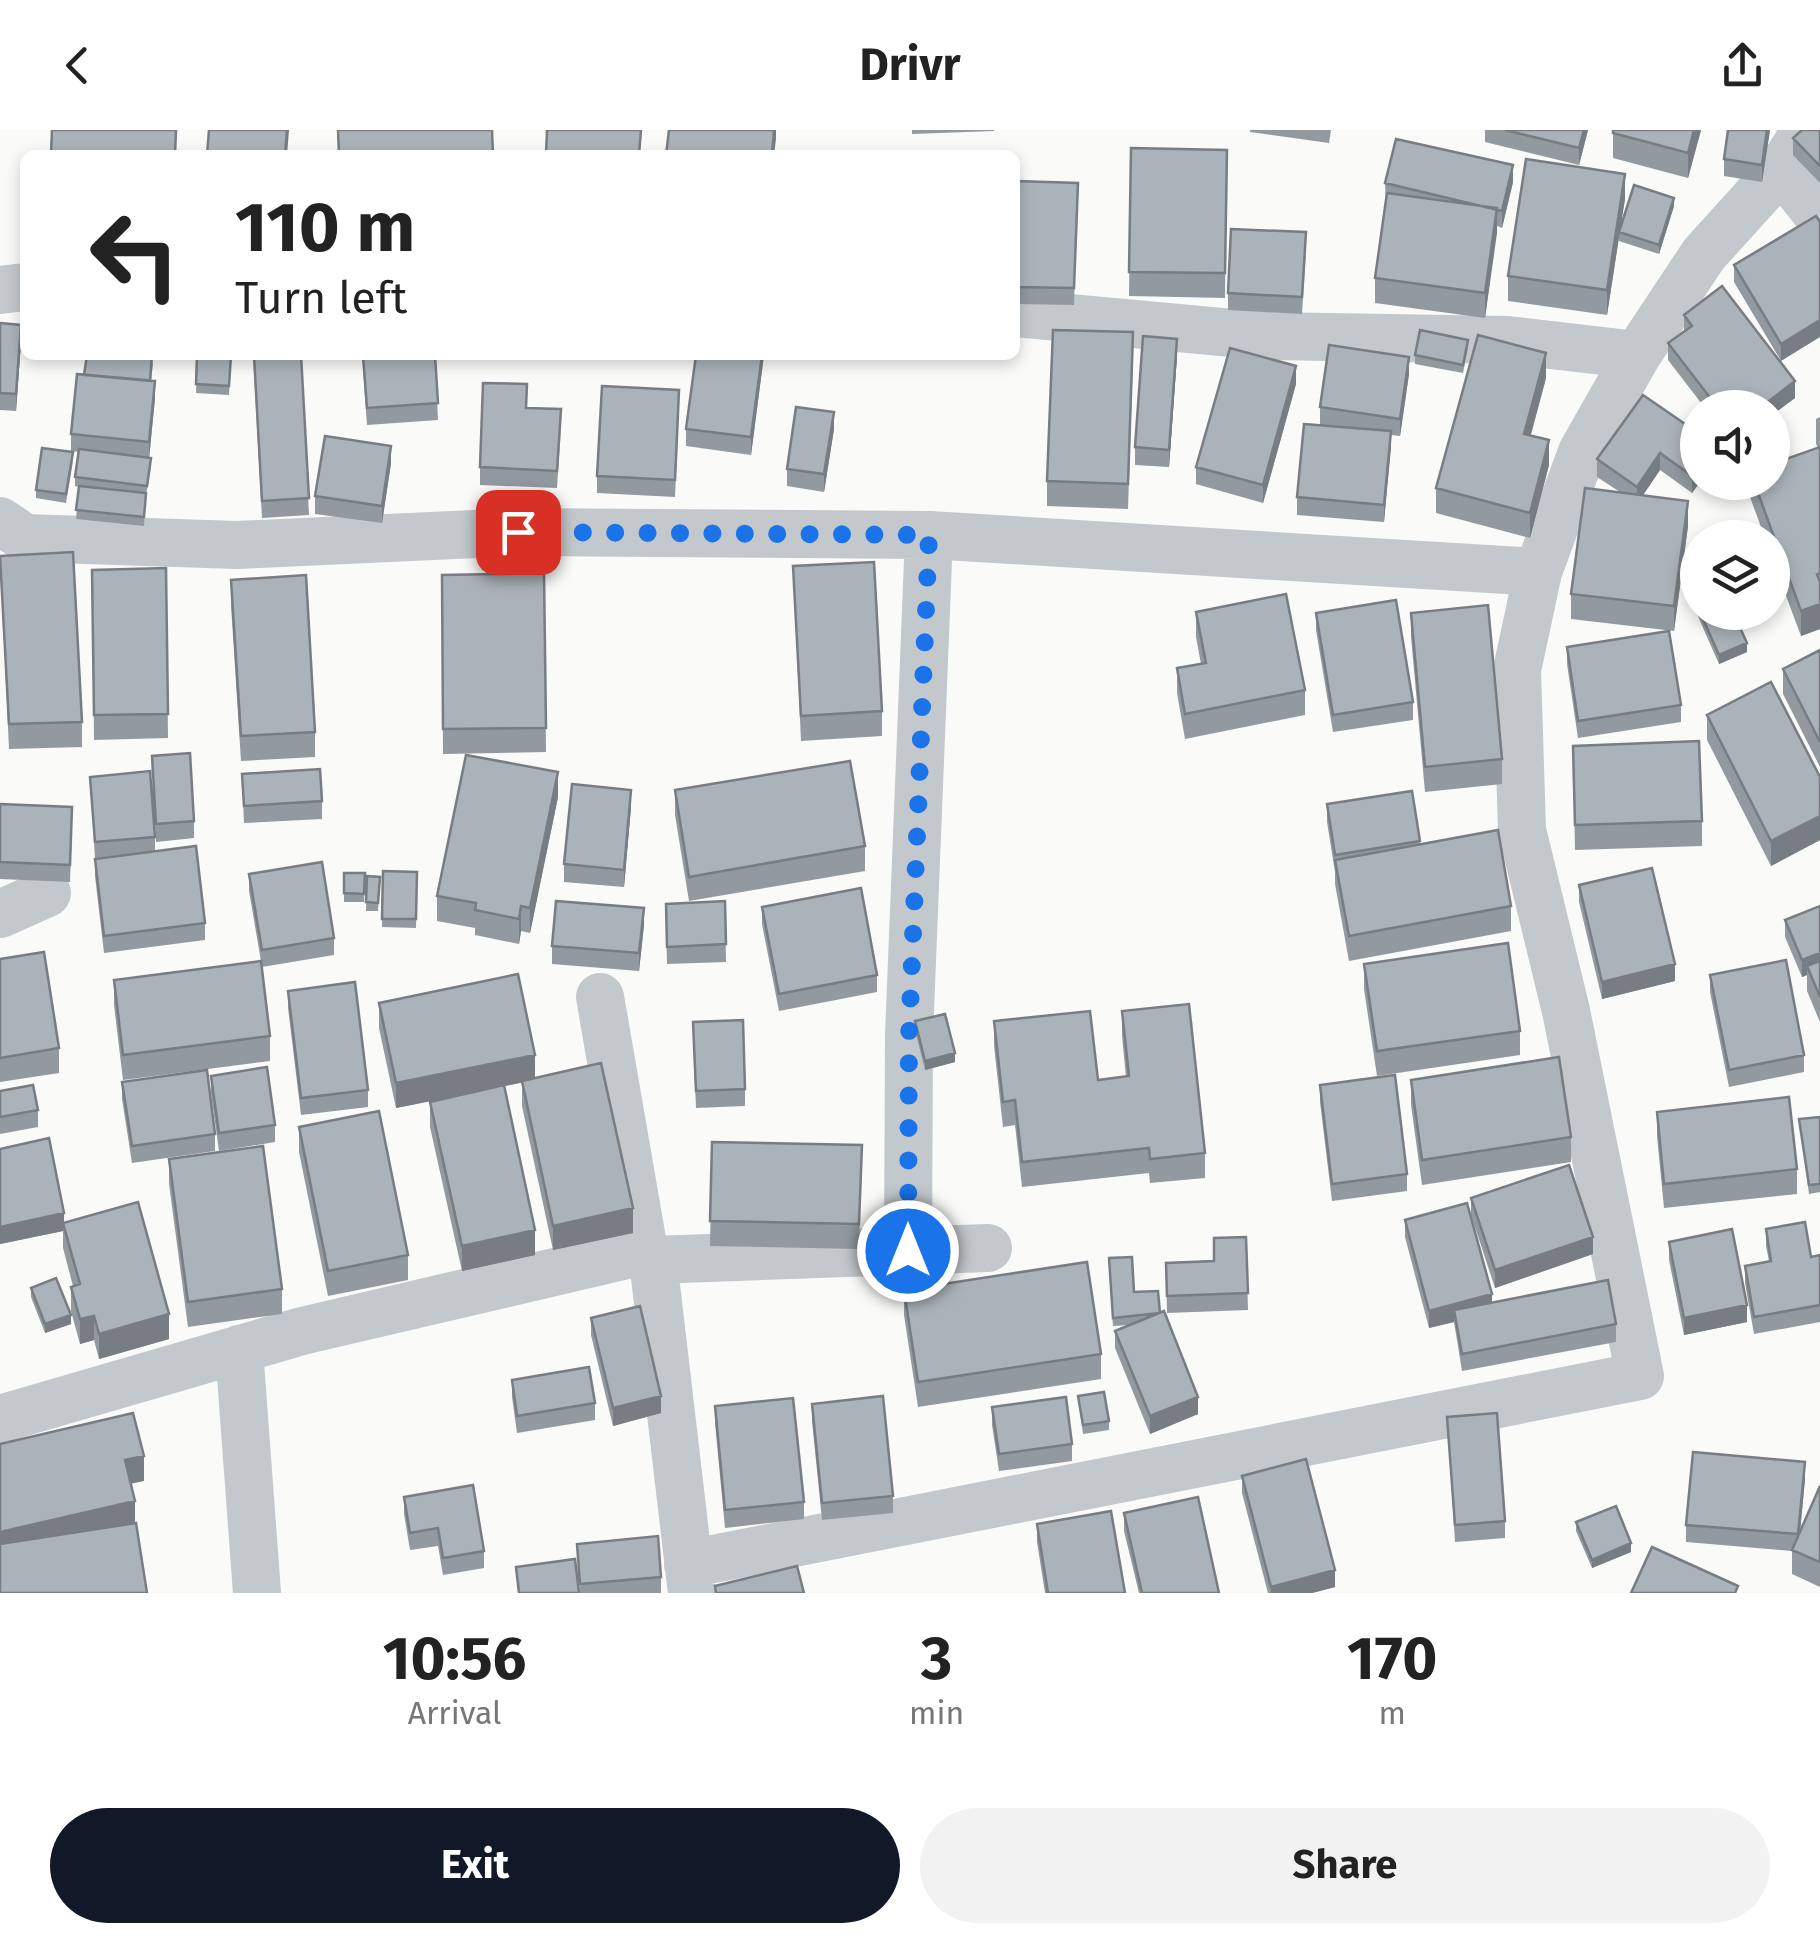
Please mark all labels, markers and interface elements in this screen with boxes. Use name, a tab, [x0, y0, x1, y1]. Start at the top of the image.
icon: back	[50, 38, 105, 93]
text: Drivr	[859, 38, 961, 92]
icon: share	[1715, 38, 1770, 93]
text: 110 m	[235, 186, 415, 270]
icon: left	[70, 190, 200, 320]
text: Turn left	[235, 271, 407, 325]
map controls	[1680, 390, 1790, 630]
button: sound	[1680, 390, 1790, 500]
pin	[476, 490, 561, 575]
icon: arrive	[491, 505, 546, 560]
button: layers	[1680, 520, 1790, 630]
position arrow	[856, 1199, 960, 1303]
text: 10:56	[383, 1623, 526, 1695]
text: 3	[921, 1623, 952, 1695]
text: 170	[1347, 1623, 1437, 1695]
text: Arrival	[408, 1694, 501, 1732]
text: min	[909, 1694, 964, 1732]
text: m	[1378, 1694, 1406, 1732]
button: Exit	[50, 1808, 900, 1923]
button: Share	[920, 1808, 1770, 1923]

